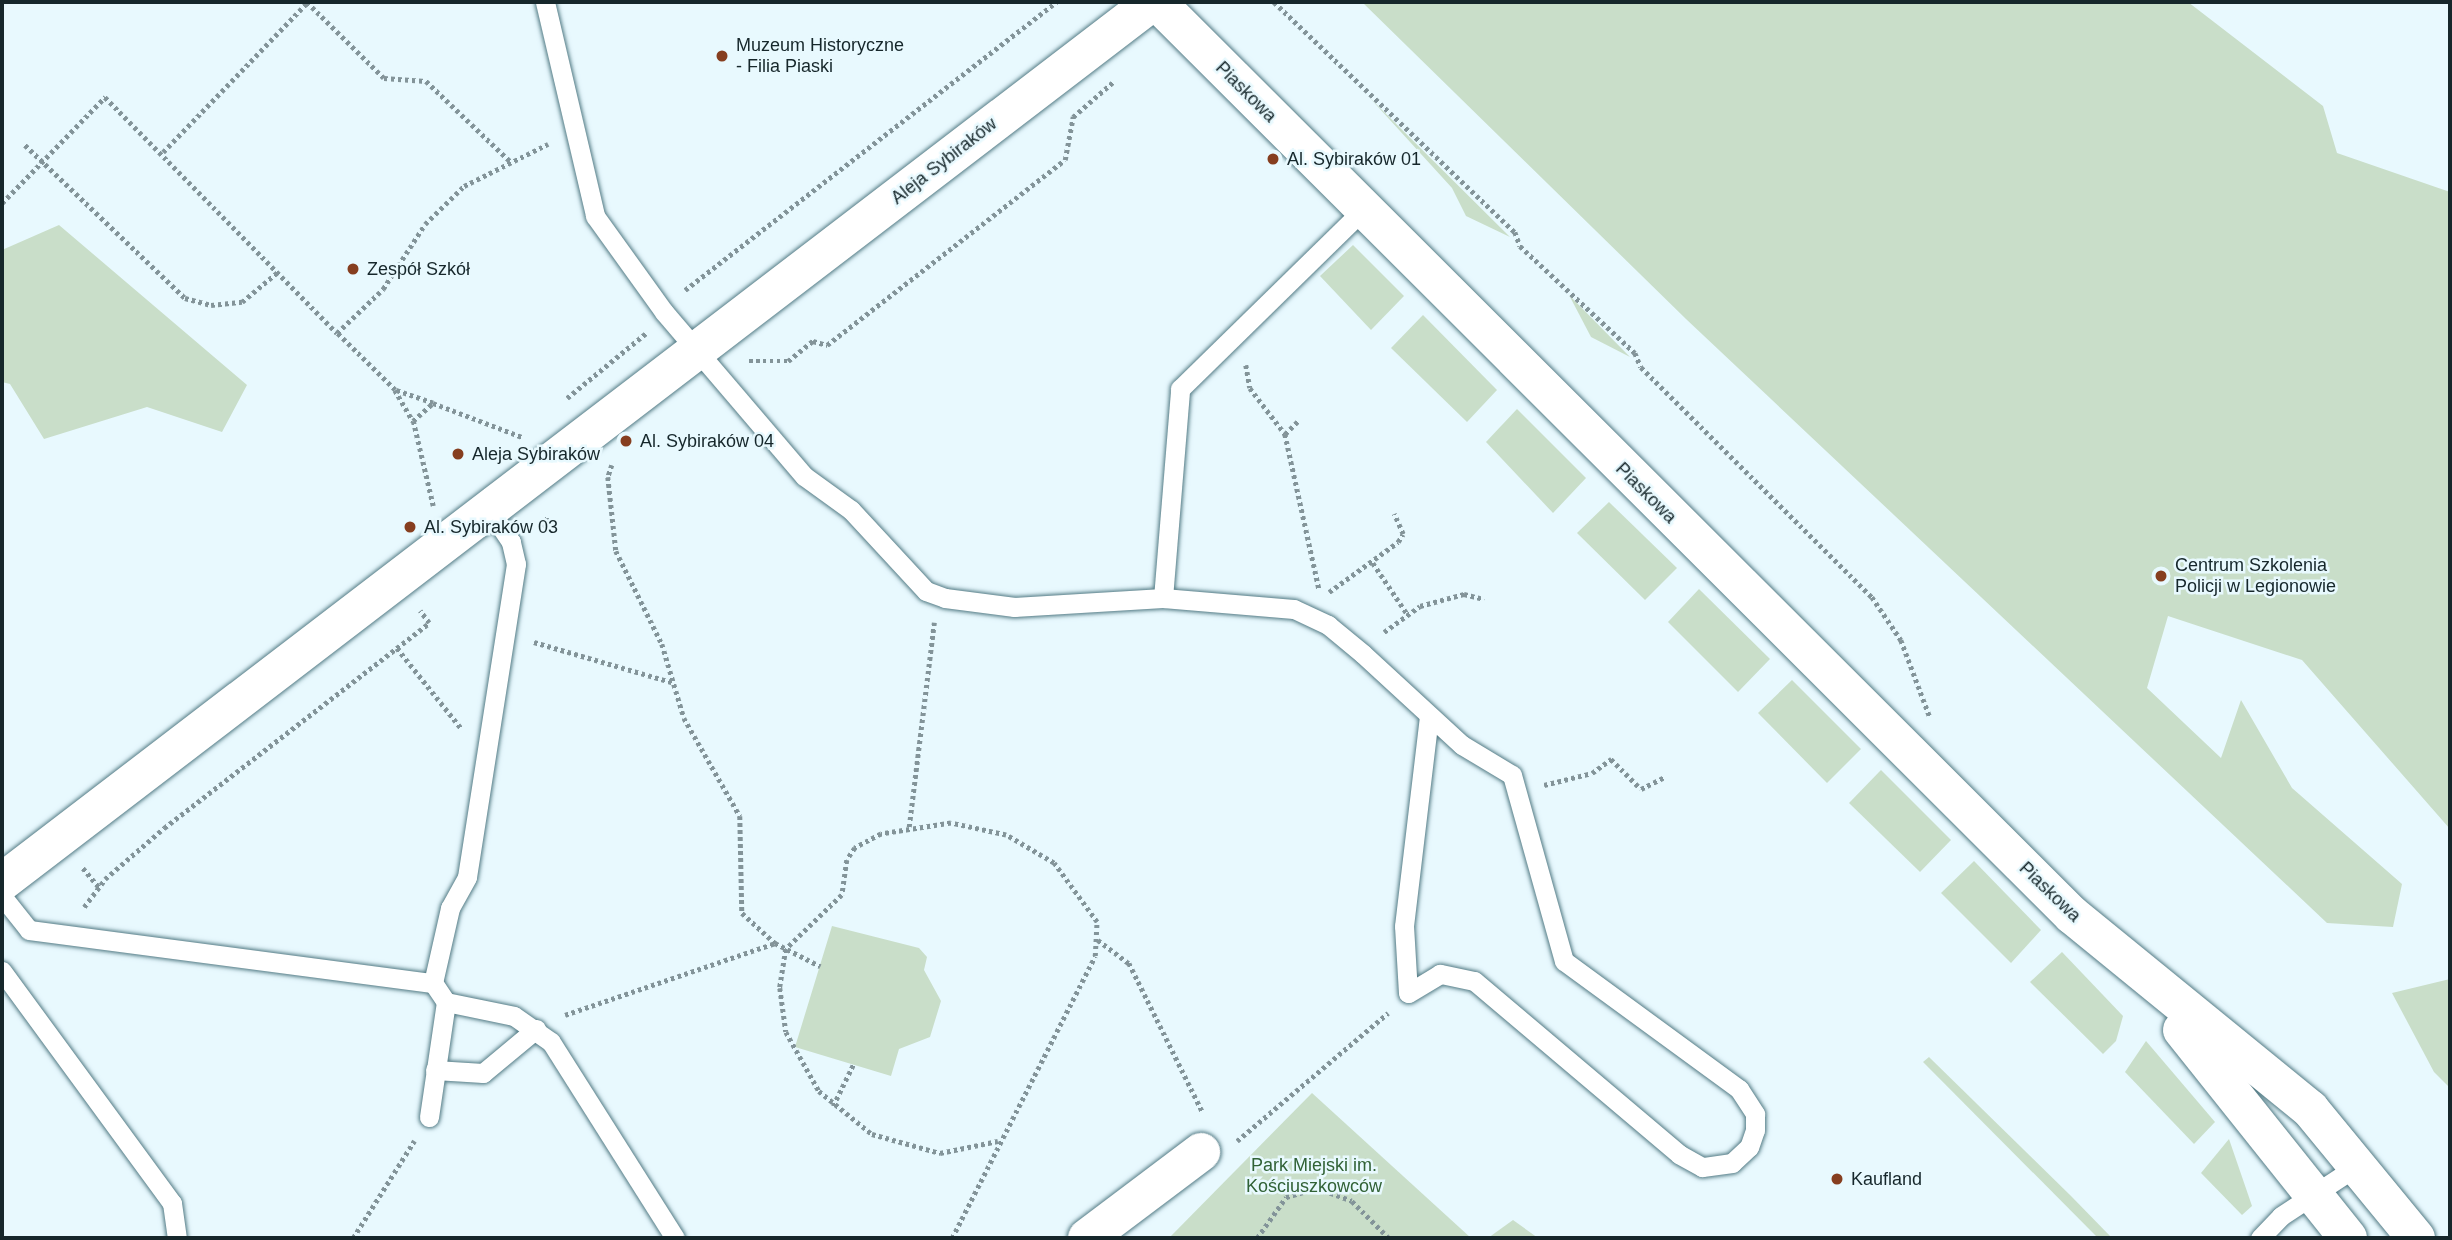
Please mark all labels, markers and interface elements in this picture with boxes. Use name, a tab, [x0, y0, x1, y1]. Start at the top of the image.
place label: Muzeum Historyczne - Filia Piaski	[736, 35, 904, 78]
marker: Muzeum Historyczne - Filia Piaski	[714, 48, 730, 64]
street label: Piaskowa	[1211, 57, 1281, 127]
street label: Aleja Sybiraków	[887, 113, 1001, 209]
place label: Al. Sybiraków 01	[1287, 148, 1421, 170]
marker: Al. Sybiraków 01	[1265, 151, 1281, 167]
place label: Zespół Szkół	[367, 258, 470, 280]
marker: Zespół Szkół	[345, 261, 361, 277]
place label: Al. Sybiraków 04	[640, 430, 774, 452]
marker: Al. Sybiraków 04	[618, 433, 634, 449]
place label: Aleja Sybiraków	[472, 443, 600, 465]
marker: Aleja Sybiraków	[450, 446, 466, 462]
street label: Piaskowa	[1611, 458, 1681, 528]
place label: Al. Sybiraków 03	[424, 516, 558, 538]
marker: Al. Sybiraków 03	[402, 519, 418, 535]
place label: Centrum Szkolenia Policji w Legionowie	[2175, 555, 2336, 598]
marker: Centrum Szkolenia Policji w Legionowie	[2153, 568, 2169, 584]
street label: Piaskowa	[2015, 857, 2085, 927]
park label: Park Miejski im. Kościuszkowców	[1246, 1155, 1382, 1198]
place label: Kaufland	[1851, 1168, 1922, 1190]
marker: Kaufland	[1829, 1171, 1845, 1187]

